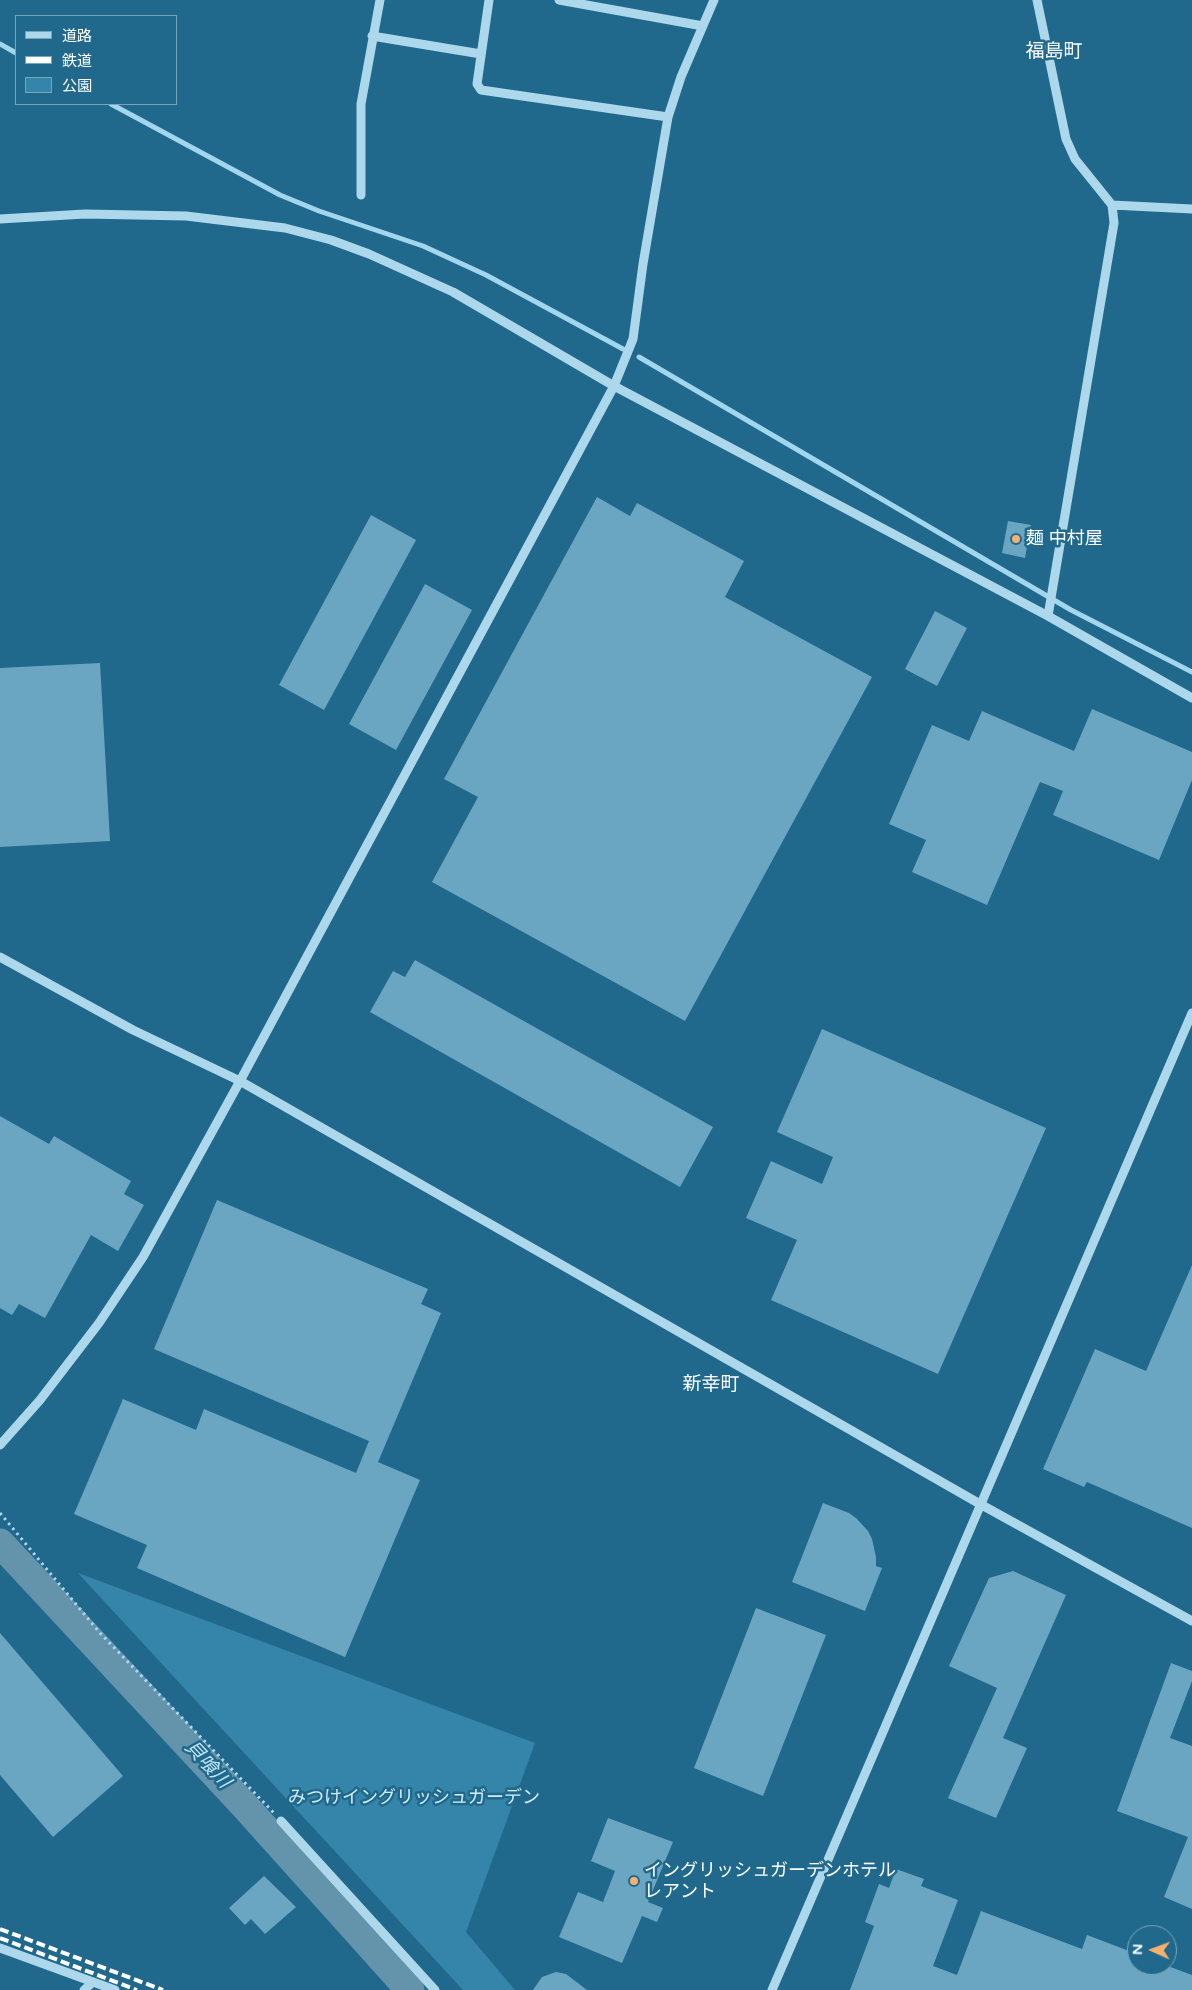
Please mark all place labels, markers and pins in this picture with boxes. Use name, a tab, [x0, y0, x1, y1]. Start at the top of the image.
place label: 麺 中村屋	[1026, 528, 1103, 550]
marker: 麺 中村屋	[1010, 533, 1022, 545]
place label: イングリッシュガーデンホテル レアント	[644, 1860, 896, 1902]
marker: イングリッシュガーデンホテル レアント	[628, 1875, 640, 1887]

